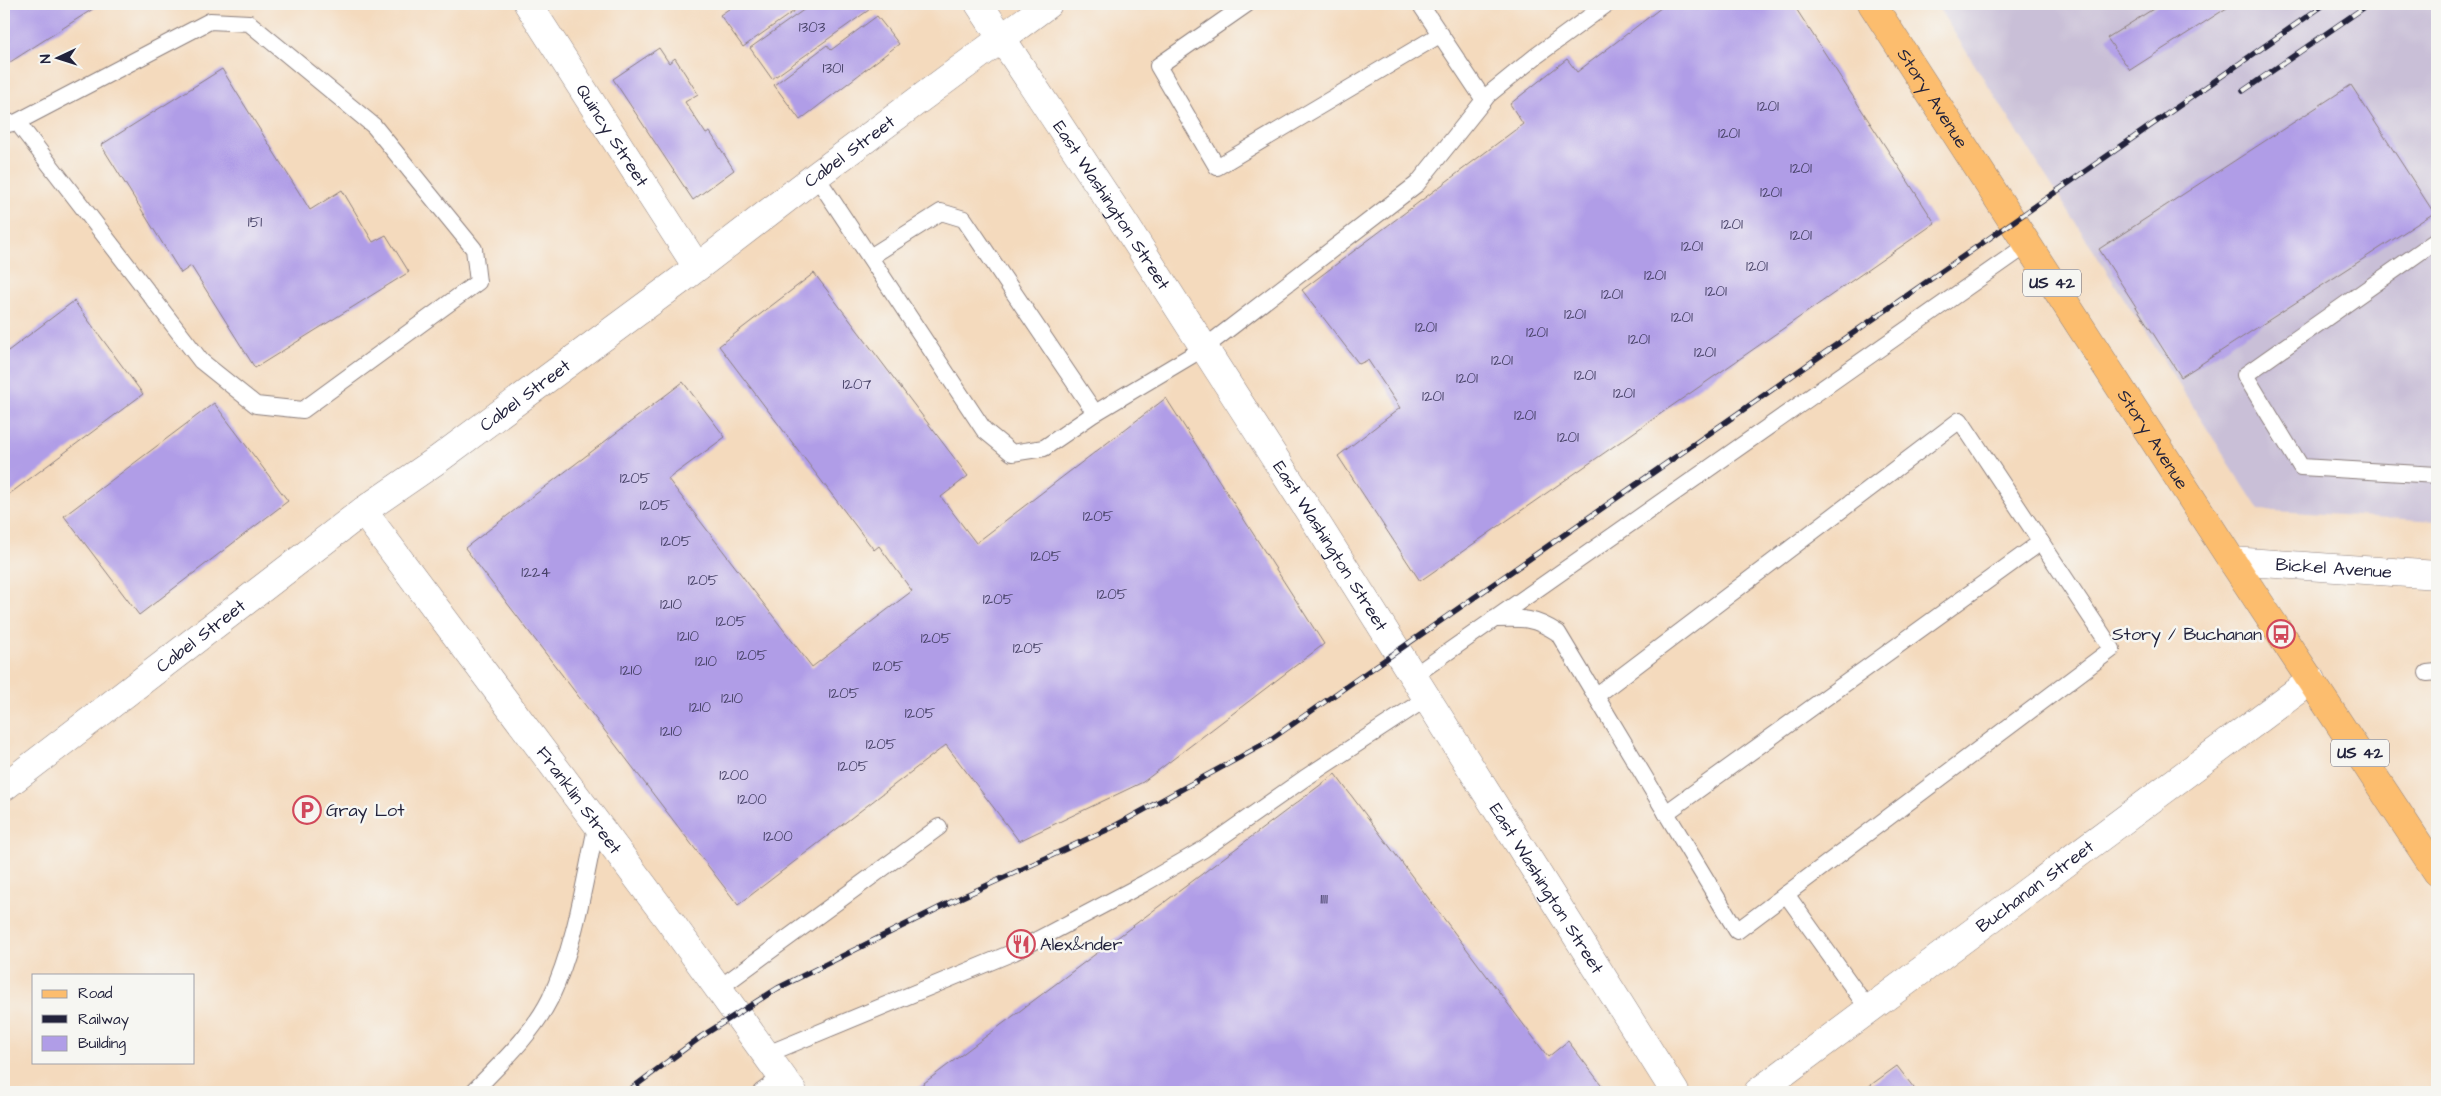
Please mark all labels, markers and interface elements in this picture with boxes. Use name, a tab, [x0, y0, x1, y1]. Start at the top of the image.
house number: 1303	[799, 17, 826, 38]
north arrow	[32, 32, 82, 82]
street label: Story Avenue	[1891, 43, 1975, 153]
text: N	[36, 54, 56, 64]
house number: 1301	[823, 58, 844, 79]
street label: Quincy Street	[570, 79, 655, 192]
house number: 1201	[1757, 96, 1779, 117]
street label: Cabel Street	[799, 109, 901, 193]
street label: East Washington Street	[1047, 116, 1177, 295]
house number: 1201	[1718, 123, 1740, 144]
house number: 1201	[1790, 158, 1812, 179]
house number: 1201	[1760, 182, 1782, 203]
house number: 151	[248, 212, 262, 233]
house number: 1201	[1721, 214, 1743, 235]
house number: 1201	[1790, 225, 1812, 246]
house number: 1201	[1681, 236, 1703, 257]
house number: 1201	[1746, 256, 1768, 277]
house number: 1201	[1644, 265, 1666, 286]
road number: US 42	[2023, 270, 2081, 296]
house number: 1201	[1705, 281, 1727, 302]
house number: 1201	[1601, 284, 1623, 305]
house number: 1201	[1564, 304, 1586, 325]
house number: 1201	[1671, 307, 1693, 328]
house number: 1201	[1415, 317, 1437, 338]
house number: 1201	[1526, 322, 1548, 343]
house number: 1201	[1628, 329, 1650, 350]
house number: 1201	[1694, 342, 1716, 363]
house number: 1201	[1491, 350, 1513, 371]
street label: Cabel Street	[474, 353, 576, 437]
house number: 1201	[1574, 365, 1596, 386]
house number: 1201	[1456, 368, 1478, 389]
house number: 1207	[842, 374, 872, 395]
house number: 1201	[1613, 383, 1635, 404]
street label: Story Avenue	[2112, 384, 2195, 494]
house number: 1201	[1422, 386, 1444, 407]
house number: 1201	[1514, 405, 1536, 426]
house number: 1201	[1557, 427, 1579, 448]
street label: East Washington Street	[1267, 456, 1395, 637]
house number: 1205	[620, 468, 651, 489]
house number: 1205	[640, 495, 671, 516]
house number: 1205	[1083, 506, 1114, 527]
house number: 1205	[661, 531, 692, 552]
house number: 1205	[1031, 546, 1062, 567]
street label: Bickel Avenue	[2275, 552, 2393, 584]
house number: 1224	[521, 562, 551, 583]
house number: 1205	[688, 570, 719, 591]
house number: 1205	[1097, 584, 1128, 605]
house number: 1205	[983, 589, 1014, 610]
street label: Cabel Street	[150, 593, 251, 678]
house number: 1210	[660, 594, 682, 615]
house number: 1205	[716, 611, 747, 632]
bus stop icon: Story / Buchanan	[2266, 619, 2296, 649]
place label: Story / Buchanan	[2112, 622, 2262, 648]
house number: 1210	[677, 626, 699, 647]
house number: 1205	[921, 628, 952, 649]
house number: 1205	[1013, 638, 1044, 659]
house number: 1205	[737, 645, 768, 666]
house number: 1210	[695, 651, 717, 672]
house number: 1205	[873, 656, 904, 677]
house number: 1210	[620, 660, 642, 681]
house number: 1205	[829, 683, 860, 704]
house number: 1210	[721, 688, 743, 709]
house number: 1210	[689, 697, 711, 718]
house number: 1205	[905, 703, 936, 724]
house number: 1210	[660, 721, 682, 742]
house number: 1205	[866, 734, 897, 755]
road number: US 42	[2331, 740, 2389, 766]
street label: Franklin Street	[531, 741, 628, 860]
house number: 1205	[838, 756, 869, 777]
house number: 1200	[719, 765, 749, 786]
house number: 1200	[737, 789, 767, 810]
parking icon: Gray Lot	[292, 795, 322, 825]
place label: Gray Lot	[326, 798, 405, 824]
street label: East Washington Street	[1484, 798, 1610, 979]
house number: 1200	[763, 826, 793, 847]
street label: Buchanan Street	[1971, 833, 2100, 938]
house number: 1111	[1320, 889, 1328, 910]
restaurant icon: Alex&nder	[1006, 929, 1036, 959]
place label: Alex&nder	[1040, 932, 1123, 957]
legend	[32, 974, 195, 1064]
text: Road	[78, 983, 113, 1004]
text: Railway	[78, 1009, 129, 1031]
text: Building	[78, 1033, 126, 1055]

